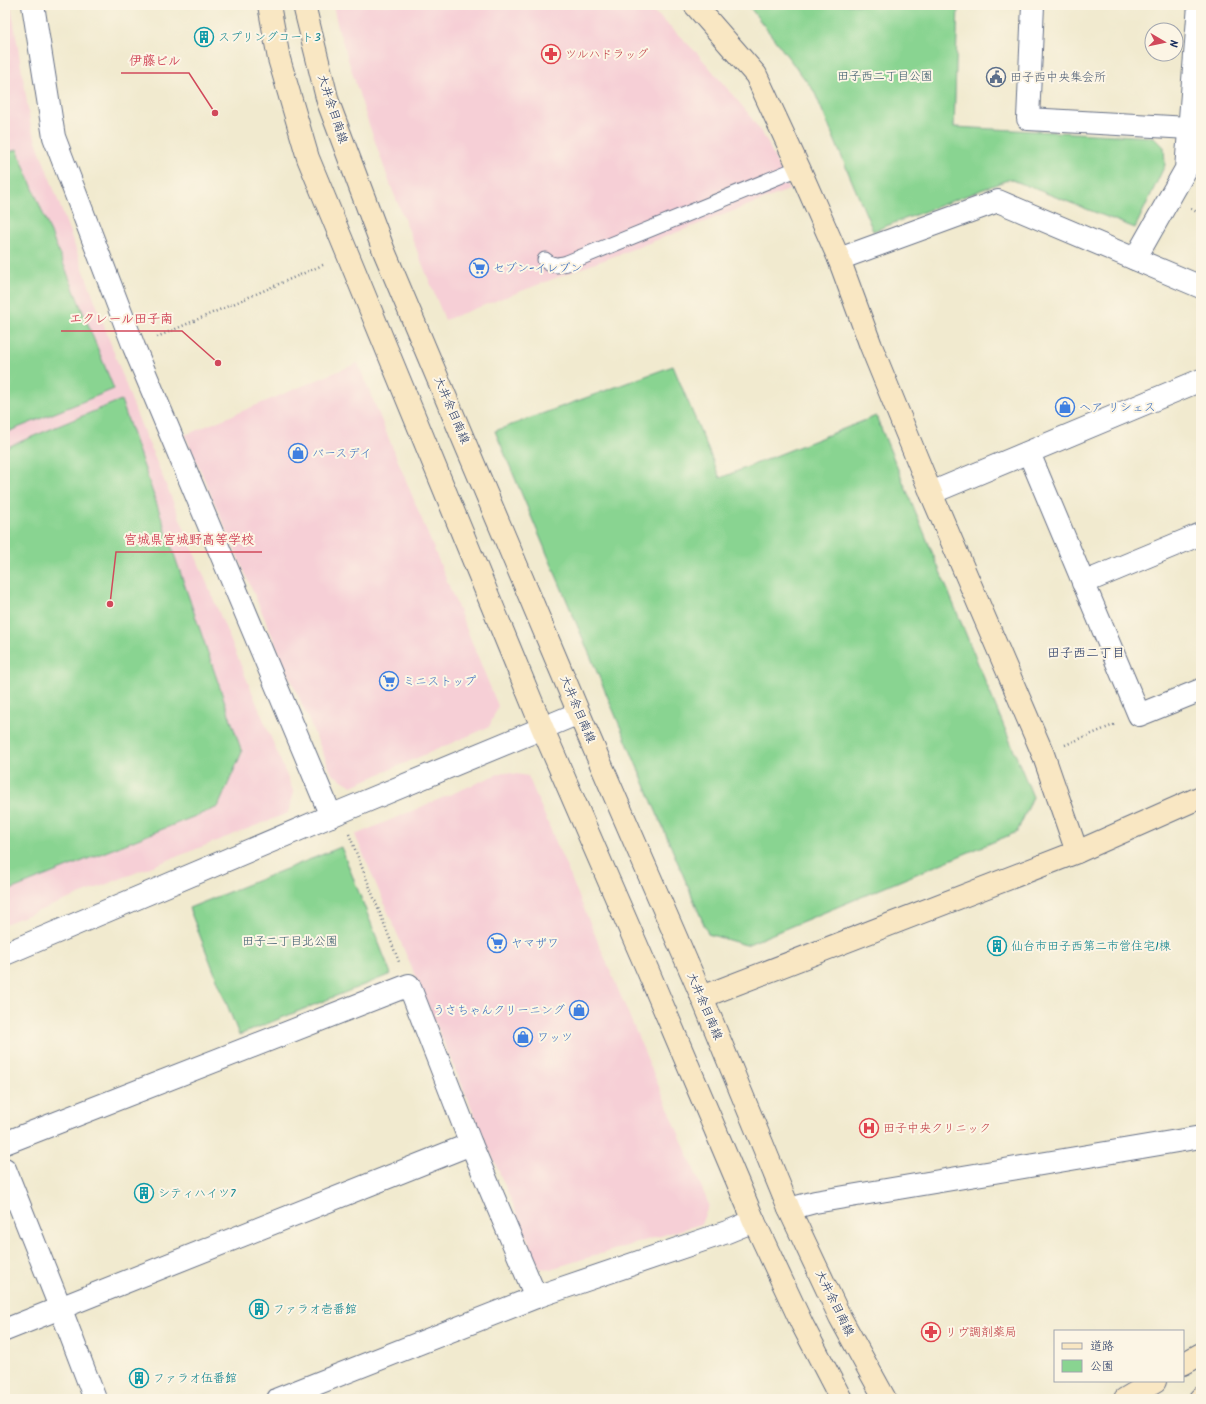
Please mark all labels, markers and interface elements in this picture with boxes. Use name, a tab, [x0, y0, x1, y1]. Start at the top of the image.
north arrow	[1144, 22, 1184, 62]
building icon: スプリングコート3	[193, 26, 215, 48]
place label: スプリングコート3	[218, 28, 321, 47]
text: N	[1163, 39, 1182, 48]
pharmacy icon: ツルハドラッグ	[540, 43, 562, 65]
place label: ツルハドラッグ	[565, 45, 649, 64]
callout: 伊藤ビル	[121, 48, 189, 73]
text: 伊藤ビル	[129, 51, 181, 72]
public building icon: 田子西中央集会所	[985, 66, 1007, 88]
park label: 田子西二丁目公園	[837, 67, 933, 86]
place label: 田子西中央集会所	[1010, 68, 1106, 87]
street label: 大井余目南線	[312, 72, 353, 146]
supermarket icon: セブン-イレブン	[468, 257, 490, 279]
place label: セブン-イレブン	[493, 259, 583, 278]
callout: エクレール田子南	[61, 306, 182, 331]
text: エクレール田子南	[69, 309, 173, 330]
street label: 大井余目南線	[429, 373, 474, 447]
shop icon: ヘア リシェス	[1054, 396, 1076, 418]
place label: ヘア リシェス	[1079, 398, 1156, 417]
shop icon: バースデイ	[287, 442, 309, 464]
place label: バースデイ	[312, 444, 372, 463]
callout: 宮城県宮城野高等学校	[116, 527, 262, 552]
text: 宮城県宮城野高等学校	[124, 530, 254, 551]
district label: 田子西二丁目	[1047, 643, 1125, 664]
supermarket icon: ミニストップ	[378, 670, 400, 692]
place label: ミニストップ	[403, 672, 476, 691]
street label: 大井余目南線	[555, 672, 600, 746]
park label: 田子二丁目北公園	[242, 932, 338, 951]
supermarket icon: ヤマザワ	[486, 932, 508, 954]
place label: ヤマザワ	[511, 934, 559, 953]
building icon: 仙台市田子西第二市営住宅1棟	[986, 935, 1008, 957]
place label: 仙台市田子西第二市営住宅1棟	[1011, 937, 1171, 956]
street label: 大井余目南線	[682, 969, 727, 1043]
shop icon: うさちゃんクリーニング	[568, 999, 590, 1021]
place label: うさちゃんクリーニング	[433, 1001, 565, 1020]
shop icon: ワッツ	[512, 1026, 534, 1048]
place label: ワッツ	[537, 1028, 573, 1047]
hospital icon: 田子中央クリニック	[858, 1117, 880, 1139]
place label: 田子中央クリニック	[883, 1119, 991, 1138]
building icon: シティハイツ7	[133, 1182, 155, 1204]
place label: シティハイツ7	[158, 1184, 236, 1203]
street label: 大井余目南線	[810, 1267, 859, 1340]
building icon: ファラオ壱番館	[248, 1298, 270, 1320]
place label: ファラオ壱番館	[273, 1300, 357, 1319]
pharmacy icon: リヴ調剤薬局	[920, 1321, 942, 1343]
place label: リヴ調剤薬局	[945, 1323, 1017, 1342]
legend	[1054, 1330, 1184, 1382]
text: 道路	[1090, 1337, 1114, 1356]
text: 公園	[1090, 1357, 1114, 1376]
building icon: ファラオ伍番館	[128, 1367, 150, 1389]
place label: ファラオ伍番館	[153, 1369, 237, 1388]

